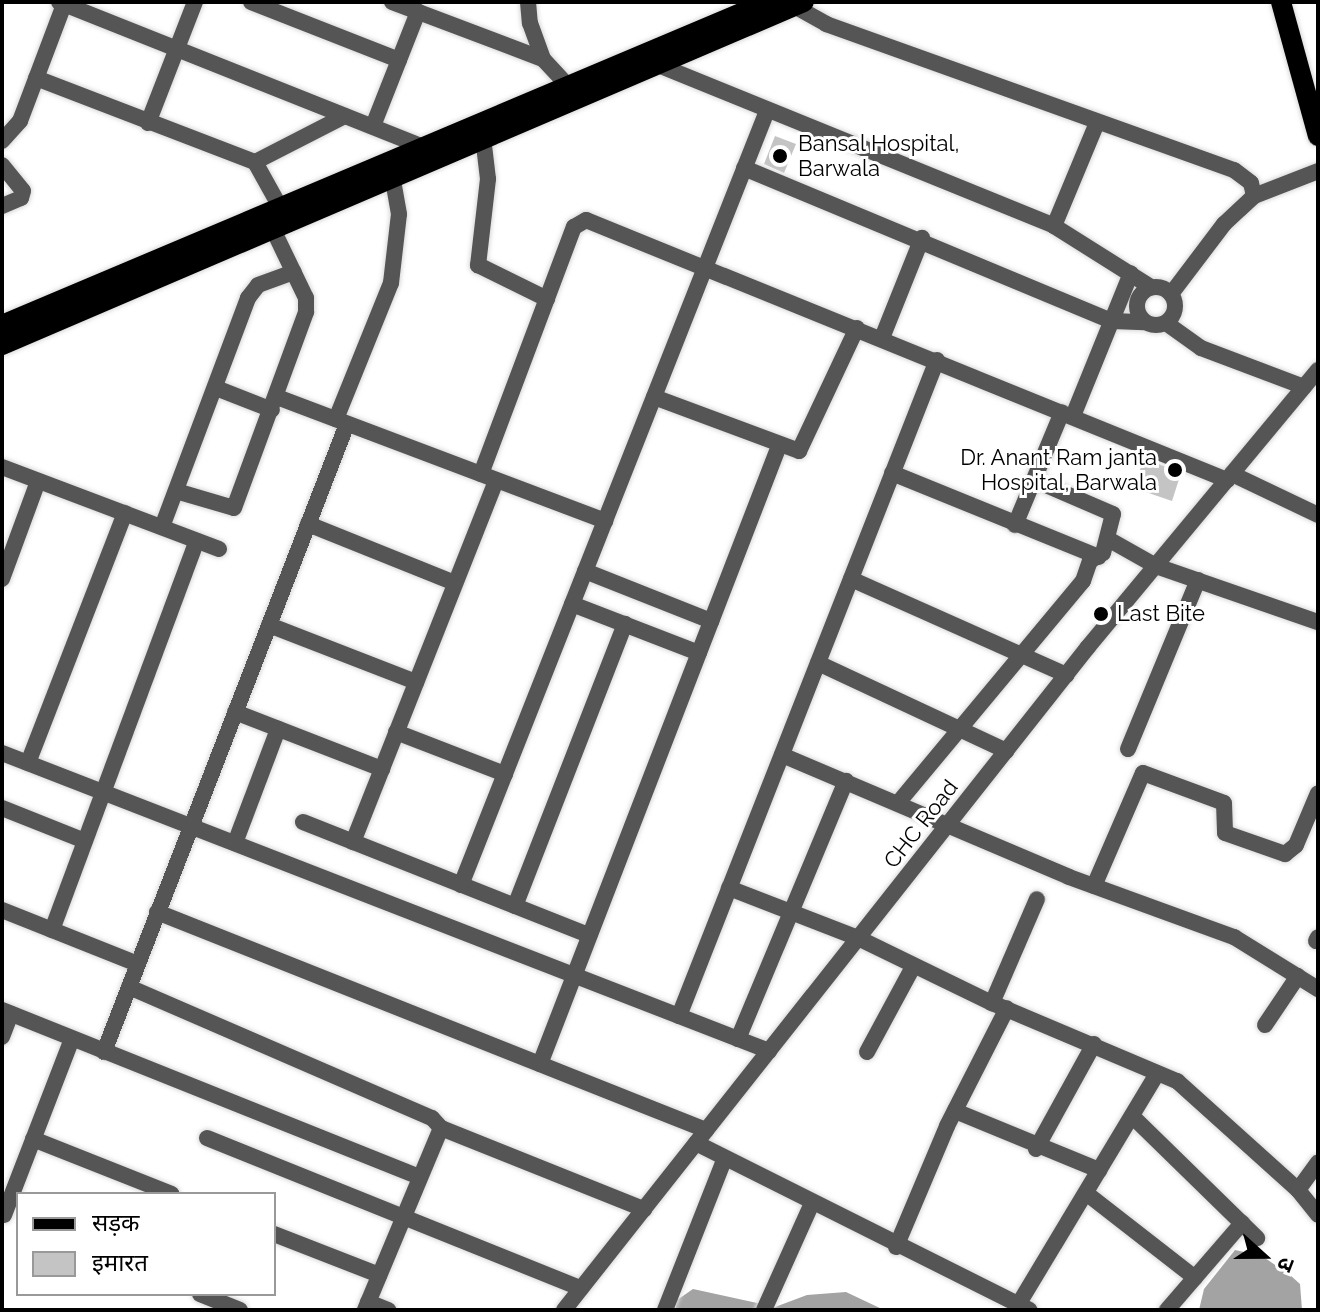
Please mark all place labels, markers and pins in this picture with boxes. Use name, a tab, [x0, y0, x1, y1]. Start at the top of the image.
place label: Bansal Hospital, Barwala	[798, 130, 960, 182]
marker: Bansal Hospital, Barwala	[769, 145, 791, 167]
place label: Dr. Anant Ram janta Hospital, Barwala	[960, 444, 1157, 496]
marker: Dr. Anant Ram janta Hospital, Barwala	[1164, 459, 1186, 481]
place label: Last Bite	[1117, 601, 1205, 627]
marker: Last Bite	[1092, 605, 1110, 623]

